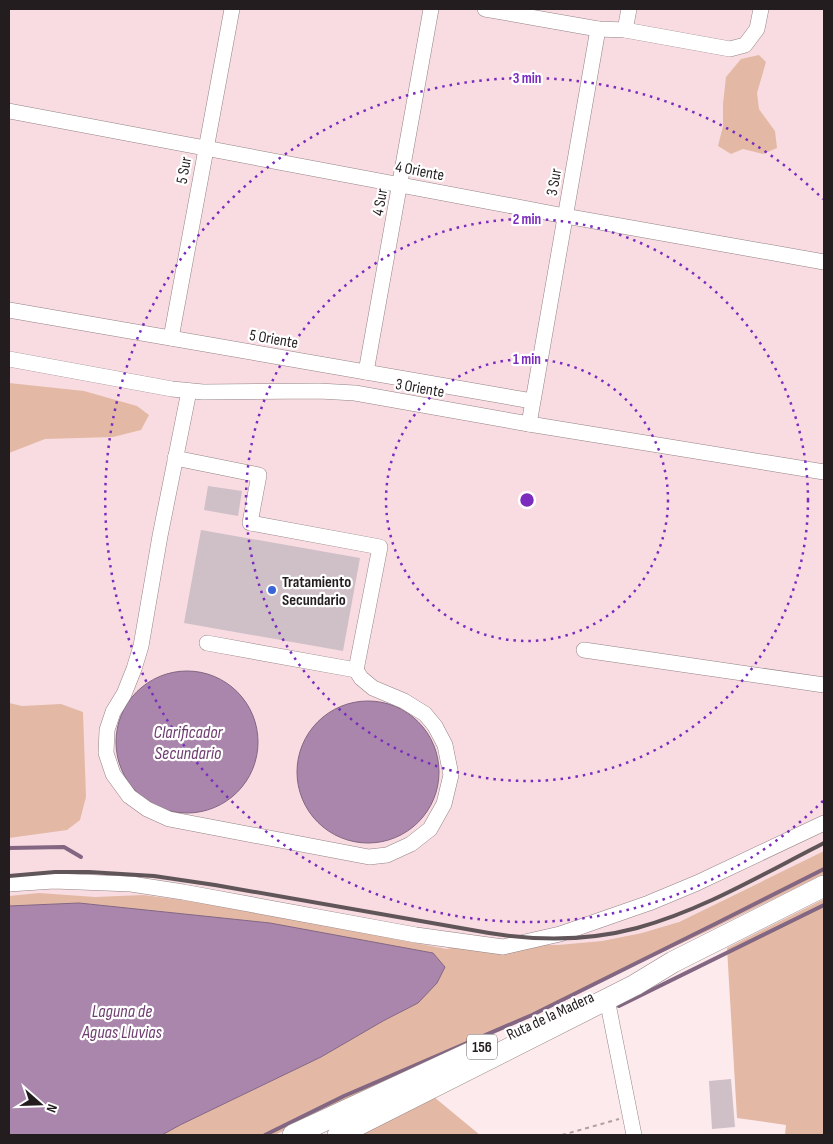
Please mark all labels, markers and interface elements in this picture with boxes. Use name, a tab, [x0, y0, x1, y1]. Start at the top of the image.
text: 3 min	[513, 69, 541, 88]
street label: 5 Sur	[173, 155, 196, 185]
street label: 4 Oriente	[394, 157, 446, 185]
street label: 3 Sur	[543, 167, 566, 197]
street label: 4 Sur	[369, 187, 392, 217]
text: 2 min	[513, 210, 541, 229]
street label: 5 Oriente	[248, 326, 300, 353]
text: 1 min	[513, 350, 541, 369]
street label: 3 Oriente	[394, 375, 446, 402]
centre of rings	[518, 491, 536, 509]
place label: Tratamiento Secundario	[282, 573, 351, 610]
marker: Tratamiento Secundario	[266, 584, 278, 596]
water label: Clarificador Secundario	[153, 722, 224, 764]
street label: Ruta de la Madera	[504, 988, 597, 1045]
water label: Laguna de Aguas Lluvias	[81, 1001, 163, 1043]
road number: 156	[467, 1034, 497, 1060]
north arrow	[15, 1079, 65, 1129]
text: N	[42, 1102, 61, 1115]

